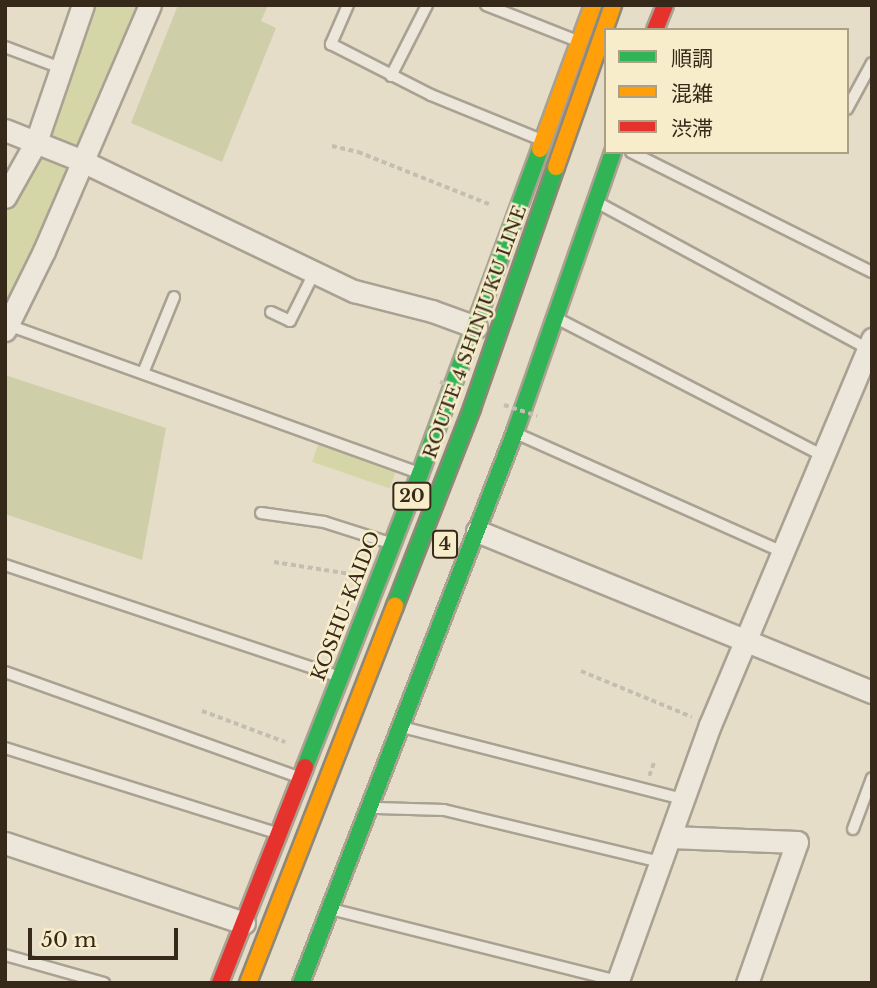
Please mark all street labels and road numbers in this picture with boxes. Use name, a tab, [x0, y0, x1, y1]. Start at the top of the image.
street label: ROUTE 4 SHINJUKU LINE	[419, 202, 531, 462]
road number: 20	[391, 482, 433, 510]
street label: KOSHU-KAIDO	[307, 528, 385, 684]
road number: 4	[431, 530, 459, 558]

